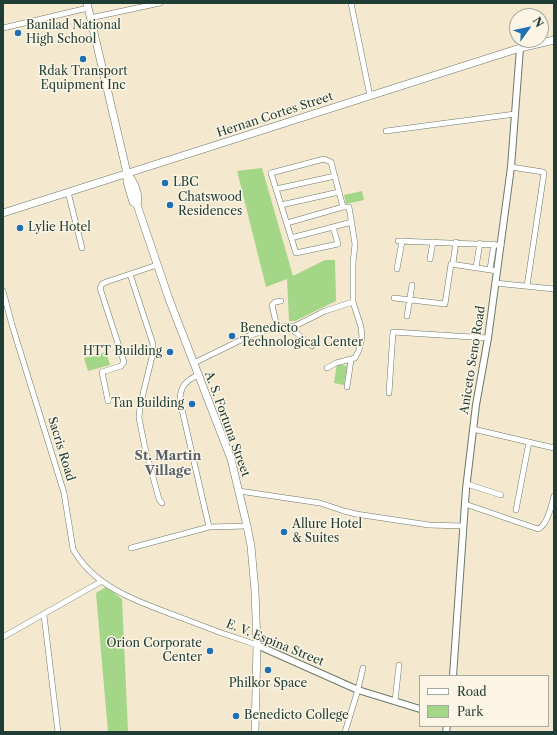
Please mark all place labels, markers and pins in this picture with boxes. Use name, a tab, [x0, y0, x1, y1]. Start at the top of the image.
place label: Banilad National High School	[26, 19, 121, 47]
marker: Banilad National High School	[13, 28, 23, 38]
marker: Rdak Transport Equipment Inc	[78, 54, 88, 64]
place label: Rdak Transport Equipment Inc	[39, 65, 127, 93]
place label: LBC	[173, 176, 198, 190]
marker: LBC	[160, 178, 170, 188]
place label: Chatswood Residences	[178, 191, 242, 219]
marker: Chatswood Residences	[165, 200, 175, 210]
place label: Lylie Hotel	[28, 221, 91, 235]
marker: Lylie Hotel	[15, 223, 25, 233]
place label: Benedicto Technological Center	[240, 322, 363, 350]
marker: Benedicto Technological Center	[227, 331, 237, 341]
place label: HTT Building	[83, 345, 162, 359]
marker: HTT Building	[165, 347, 175, 357]
place label: Tan Building	[111, 397, 184, 411]
marker: Tan Building	[187, 399, 197, 409]
place label: Allure Hotel & Suites	[292, 518, 362, 546]
marker: Allure Hotel & Suites	[279, 527, 289, 537]
place label: Orion Corporate Center	[107, 637, 202, 665]
marker: Orion Corporate Center	[205, 646, 215, 656]
marker: Philkor Space	[263, 665, 273, 675]
place label: Philkor Space	[229, 677, 307, 691]
place label: Benedicto College	[244, 709, 349, 723]
marker: Benedicto College	[231, 711, 241, 721]

